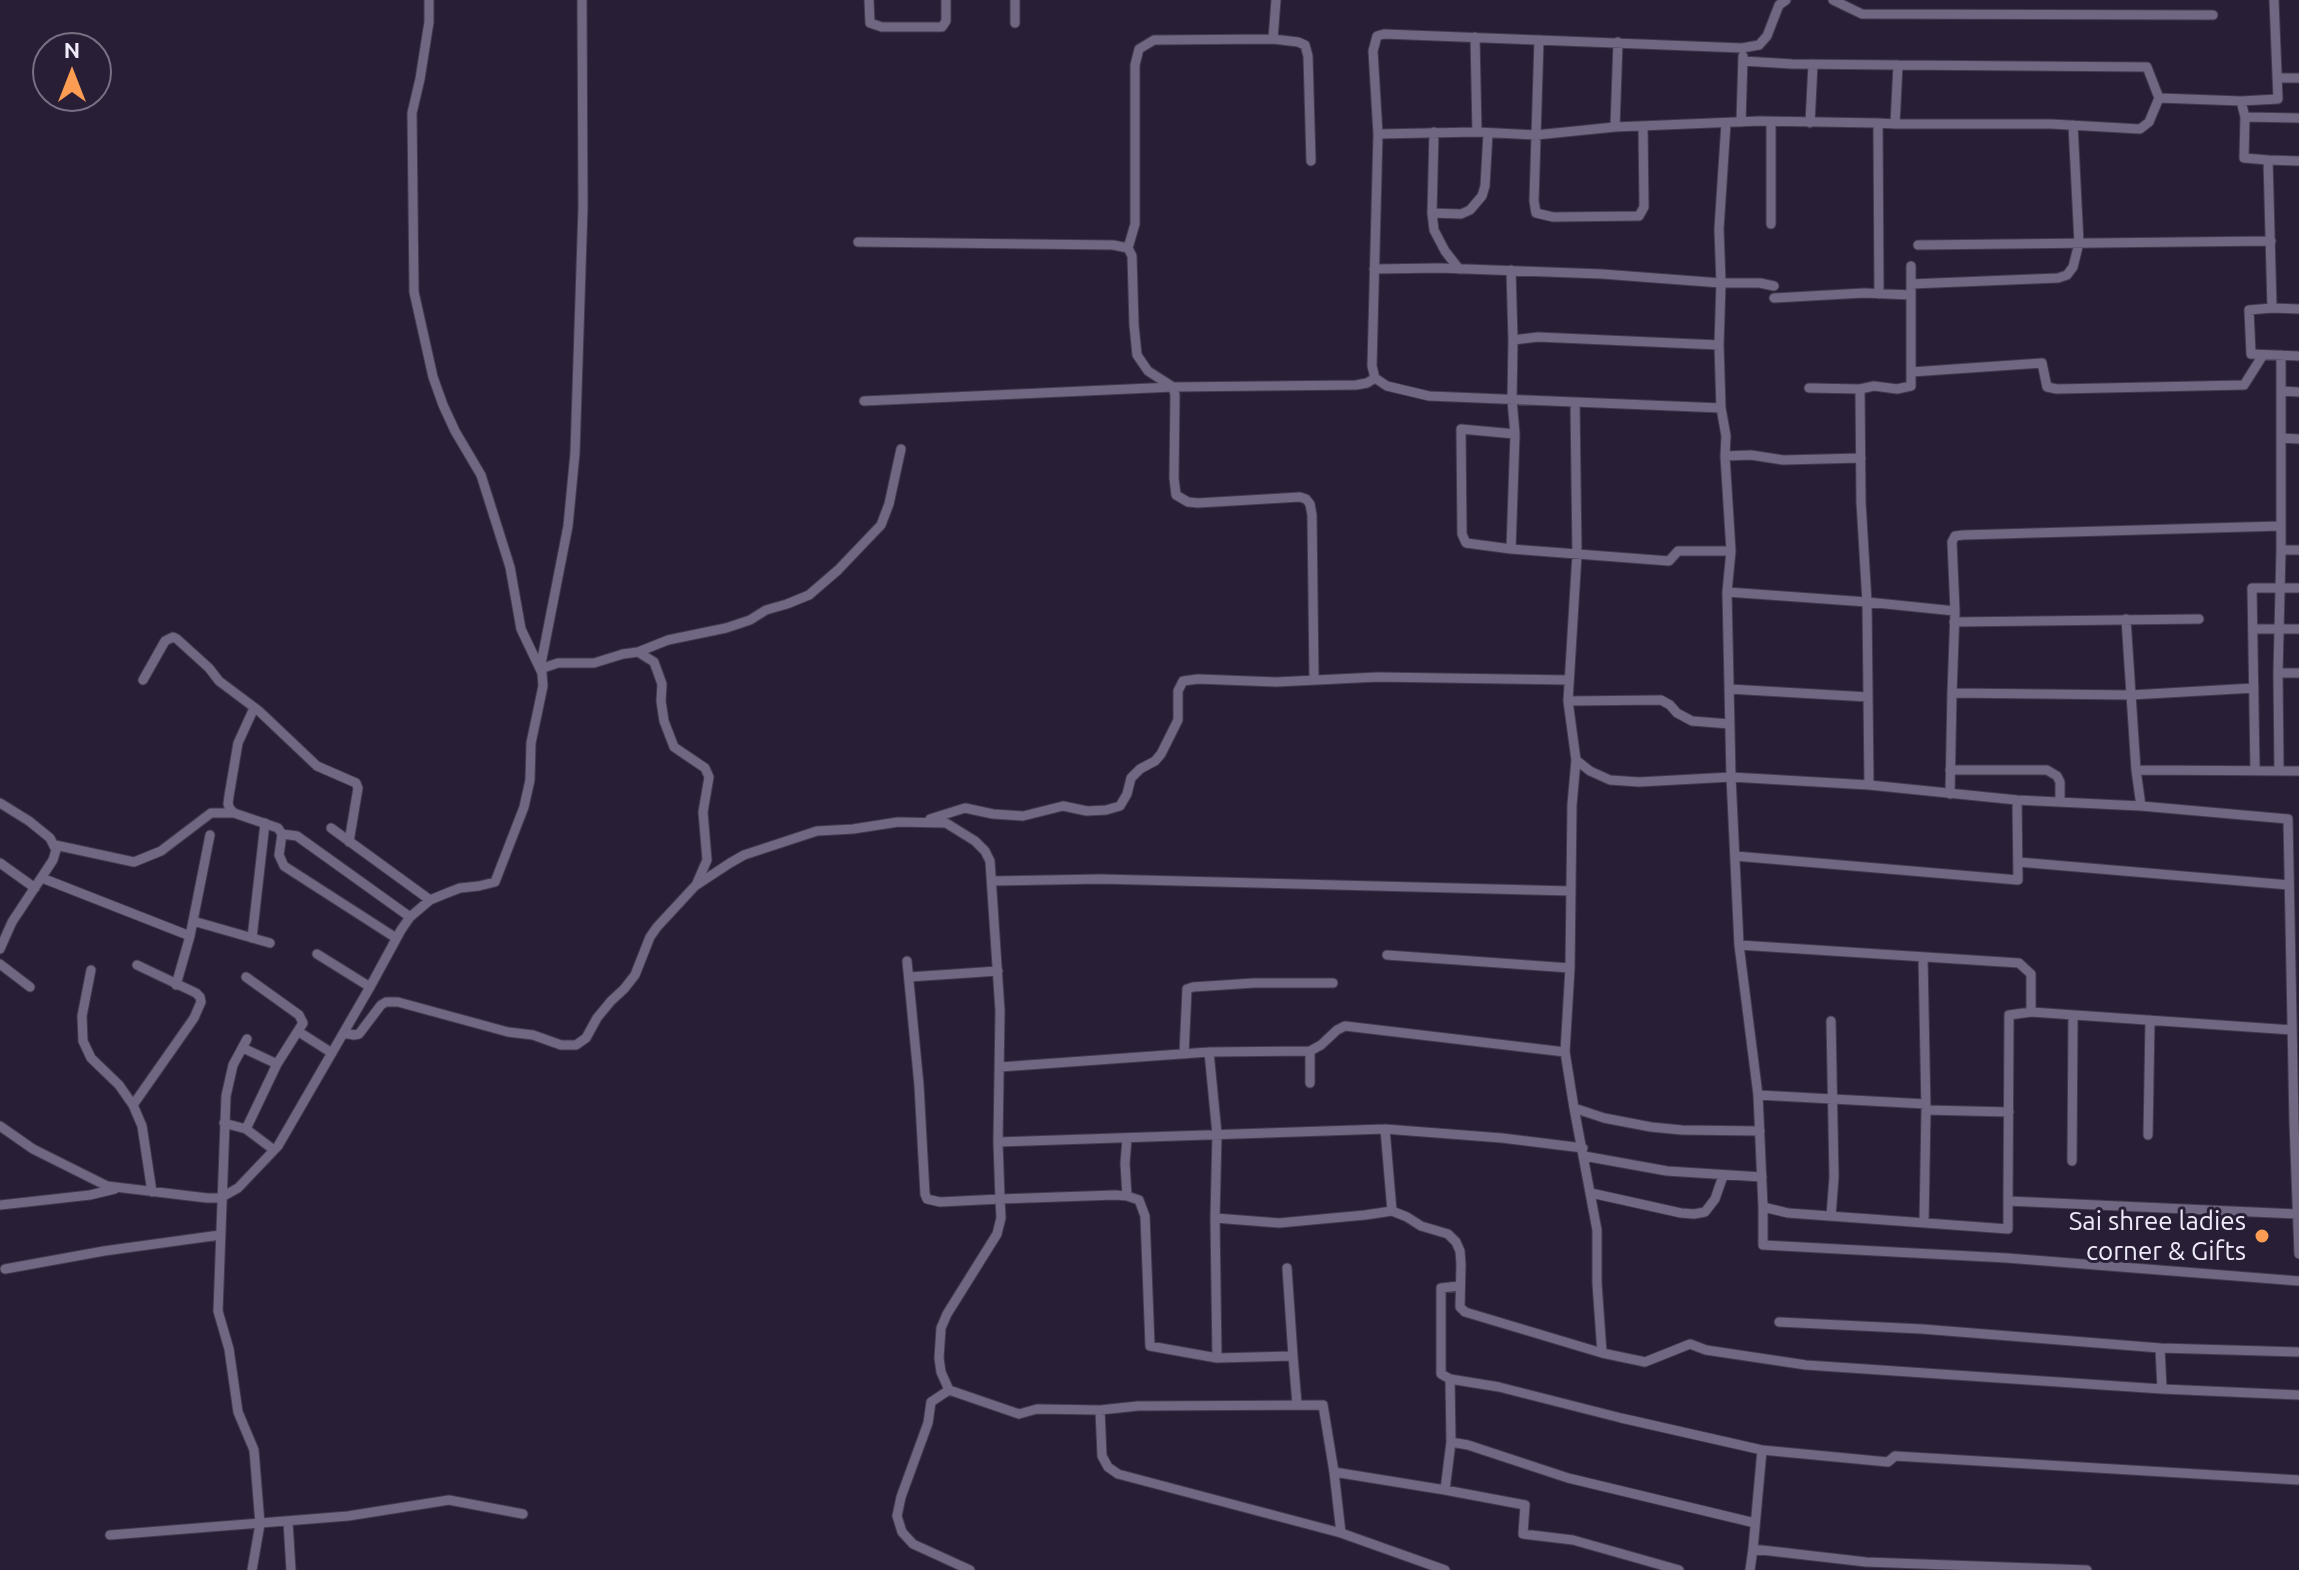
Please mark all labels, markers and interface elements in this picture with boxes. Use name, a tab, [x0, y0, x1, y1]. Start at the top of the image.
north arrow	[32, 32, 112, 112]
text: N	[64, 37, 80, 62]
place label: Sai shree ladies corner & Gifts	[2069, 1205, 2246, 1266]
marker: Sai shree ladies corner & Gifts	[2253, 1227, 2271, 1245]

